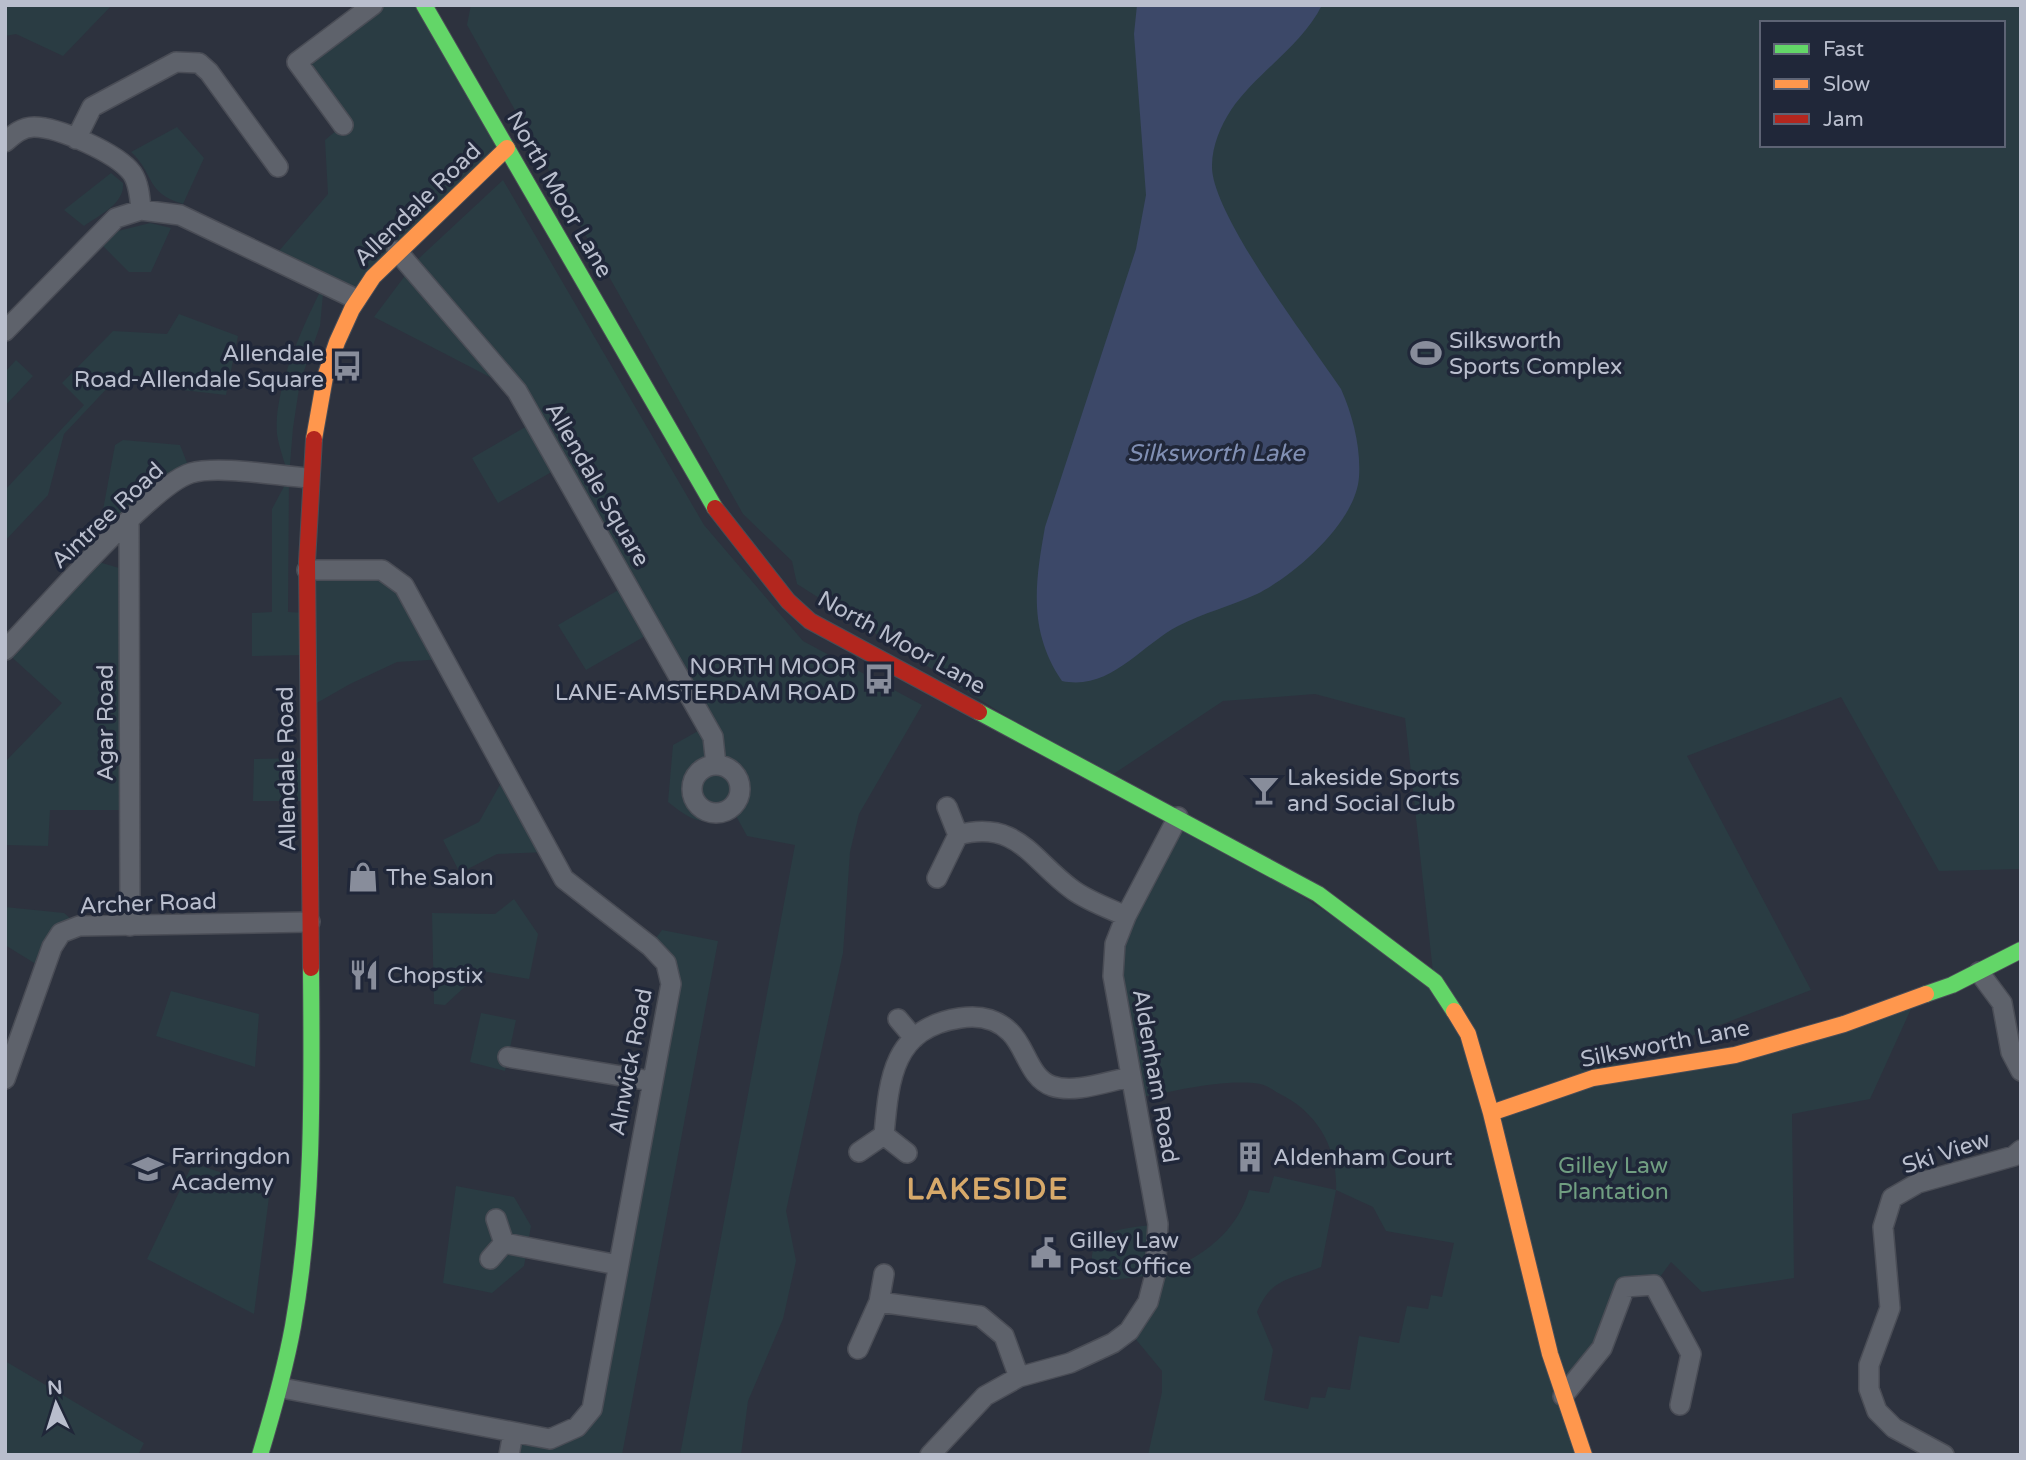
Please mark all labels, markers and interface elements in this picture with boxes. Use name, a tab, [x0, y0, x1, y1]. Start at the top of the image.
legend	[1760, 21, 2005, 147]
text: Fast	[1823, 37, 1864, 62]
text: Slow	[1823, 72, 1871, 97]
street label: North Moor Lane	[500, 106, 618, 283]
text: Jam	[1823, 107, 1864, 132]
street label: Allendale Road	[348, 137, 487, 272]
place label: Silksworth Sports Complex	[1449, 327, 1622, 381]
sports icon: Silksworth Sports Complex	[1409, 336, 1443, 370]
place label: Allendale Road-Allendale Square	[74, 340, 324, 394]
bus stop icon: Allendale Road-Allendale Square	[330, 349, 364, 383]
street label: Allendale Square	[539, 397, 655, 572]
water label: Silksworth Lake	[1127, 439, 1306, 468]
street label: Aintree Road	[46, 457, 170, 575]
street label: North Moor Lane	[813, 585, 990, 701]
place label: NORTH MOOR LANE-AMSTERDAM ROAD	[555, 653, 856, 707]
bus stop icon: NORTH MOOR LANE-AMSTERDAM ROAD	[862, 662, 896, 696]
street label: Agar Road	[92, 665, 120, 781]
street label: Allendale Road	[272, 686, 302, 852]
place label: Lakeside Sports and Social Club	[1287, 764, 1460, 818]
bar icon: Lakeside Sports and Social Club	[1247, 773, 1281, 807]
shop icon: The Salon	[346, 860, 380, 894]
place label: The Salon	[386, 864, 494, 892]
street label: Archer Road	[79, 888, 217, 920]
restaurant icon: Chopstix	[347, 958, 381, 992]
place label: Chopstix	[387, 962, 483, 990]
street label: Alnwick Road	[603, 986, 659, 1138]
street label: Aldenham Road	[1126, 987, 1184, 1165]
street label: Silksworth Lane	[1578, 1014, 1752, 1074]
street label: Ski View	[1899, 1126, 1994, 1180]
building icon: Aldenham Court	[1233, 1140, 1267, 1174]
place label: Farringdon Academy	[171, 1143, 291, 1197]
place label: Aldenham Court	[1273, 1144, 1453, 1172]
school or university icon: Farringdon Academy	[131, 1152, 165, 1186]
park label: Gilley Law Plantation	[1557, 1152, 1669, 1206]
district label: LAKESIDE	[907, 1171, 1070, 1208]
place label: Gilley Law Post Office	[1069, 1227, 1191, 1281]
public building icon: Gilley Law Post Office	[1029, 1236, 1063, 1270]
north arrow	[21, 1369, 91, 1439]
text: N	[47, 1377, 63, 1400]

